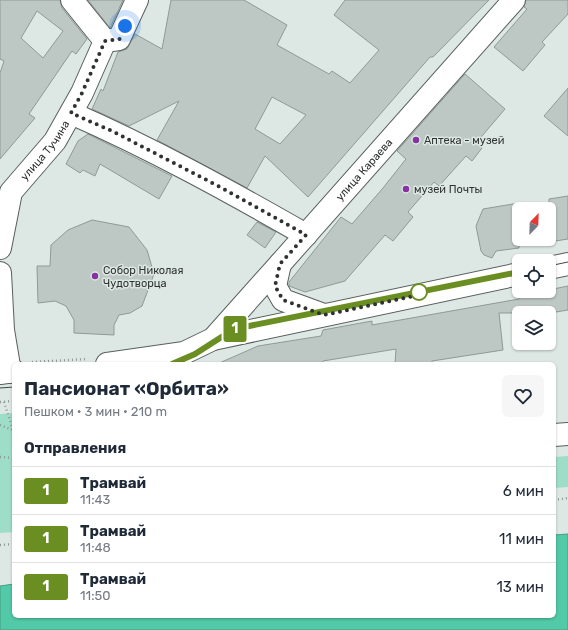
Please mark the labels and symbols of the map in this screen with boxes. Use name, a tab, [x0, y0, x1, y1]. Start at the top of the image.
your location	[115, 16, 135, 36]
street label: улица Тучина	[18, 118, 72, 183]
place label: Аптека - музей	[424, 134, 504, 147]
marker: Аптека - музей	[411, 135, 421, 145]
street label: улица Караева	[333, 136, 395, 203]
place label: музей Почты	[414, 183, 482, 196]
marker: музей Почты	[401, 184, 411, 194]
north arrow	[512, 202, 556, 246]
place label: Собор Николая Чудотворца	[103, 264, 183, 290]
marker: Собор Николая Чудотворца	[90, 271, 100, 281]
unlabelled marker	[410, 283, 428, 301]
line badge: 1	[222, 316, 248, 342]

